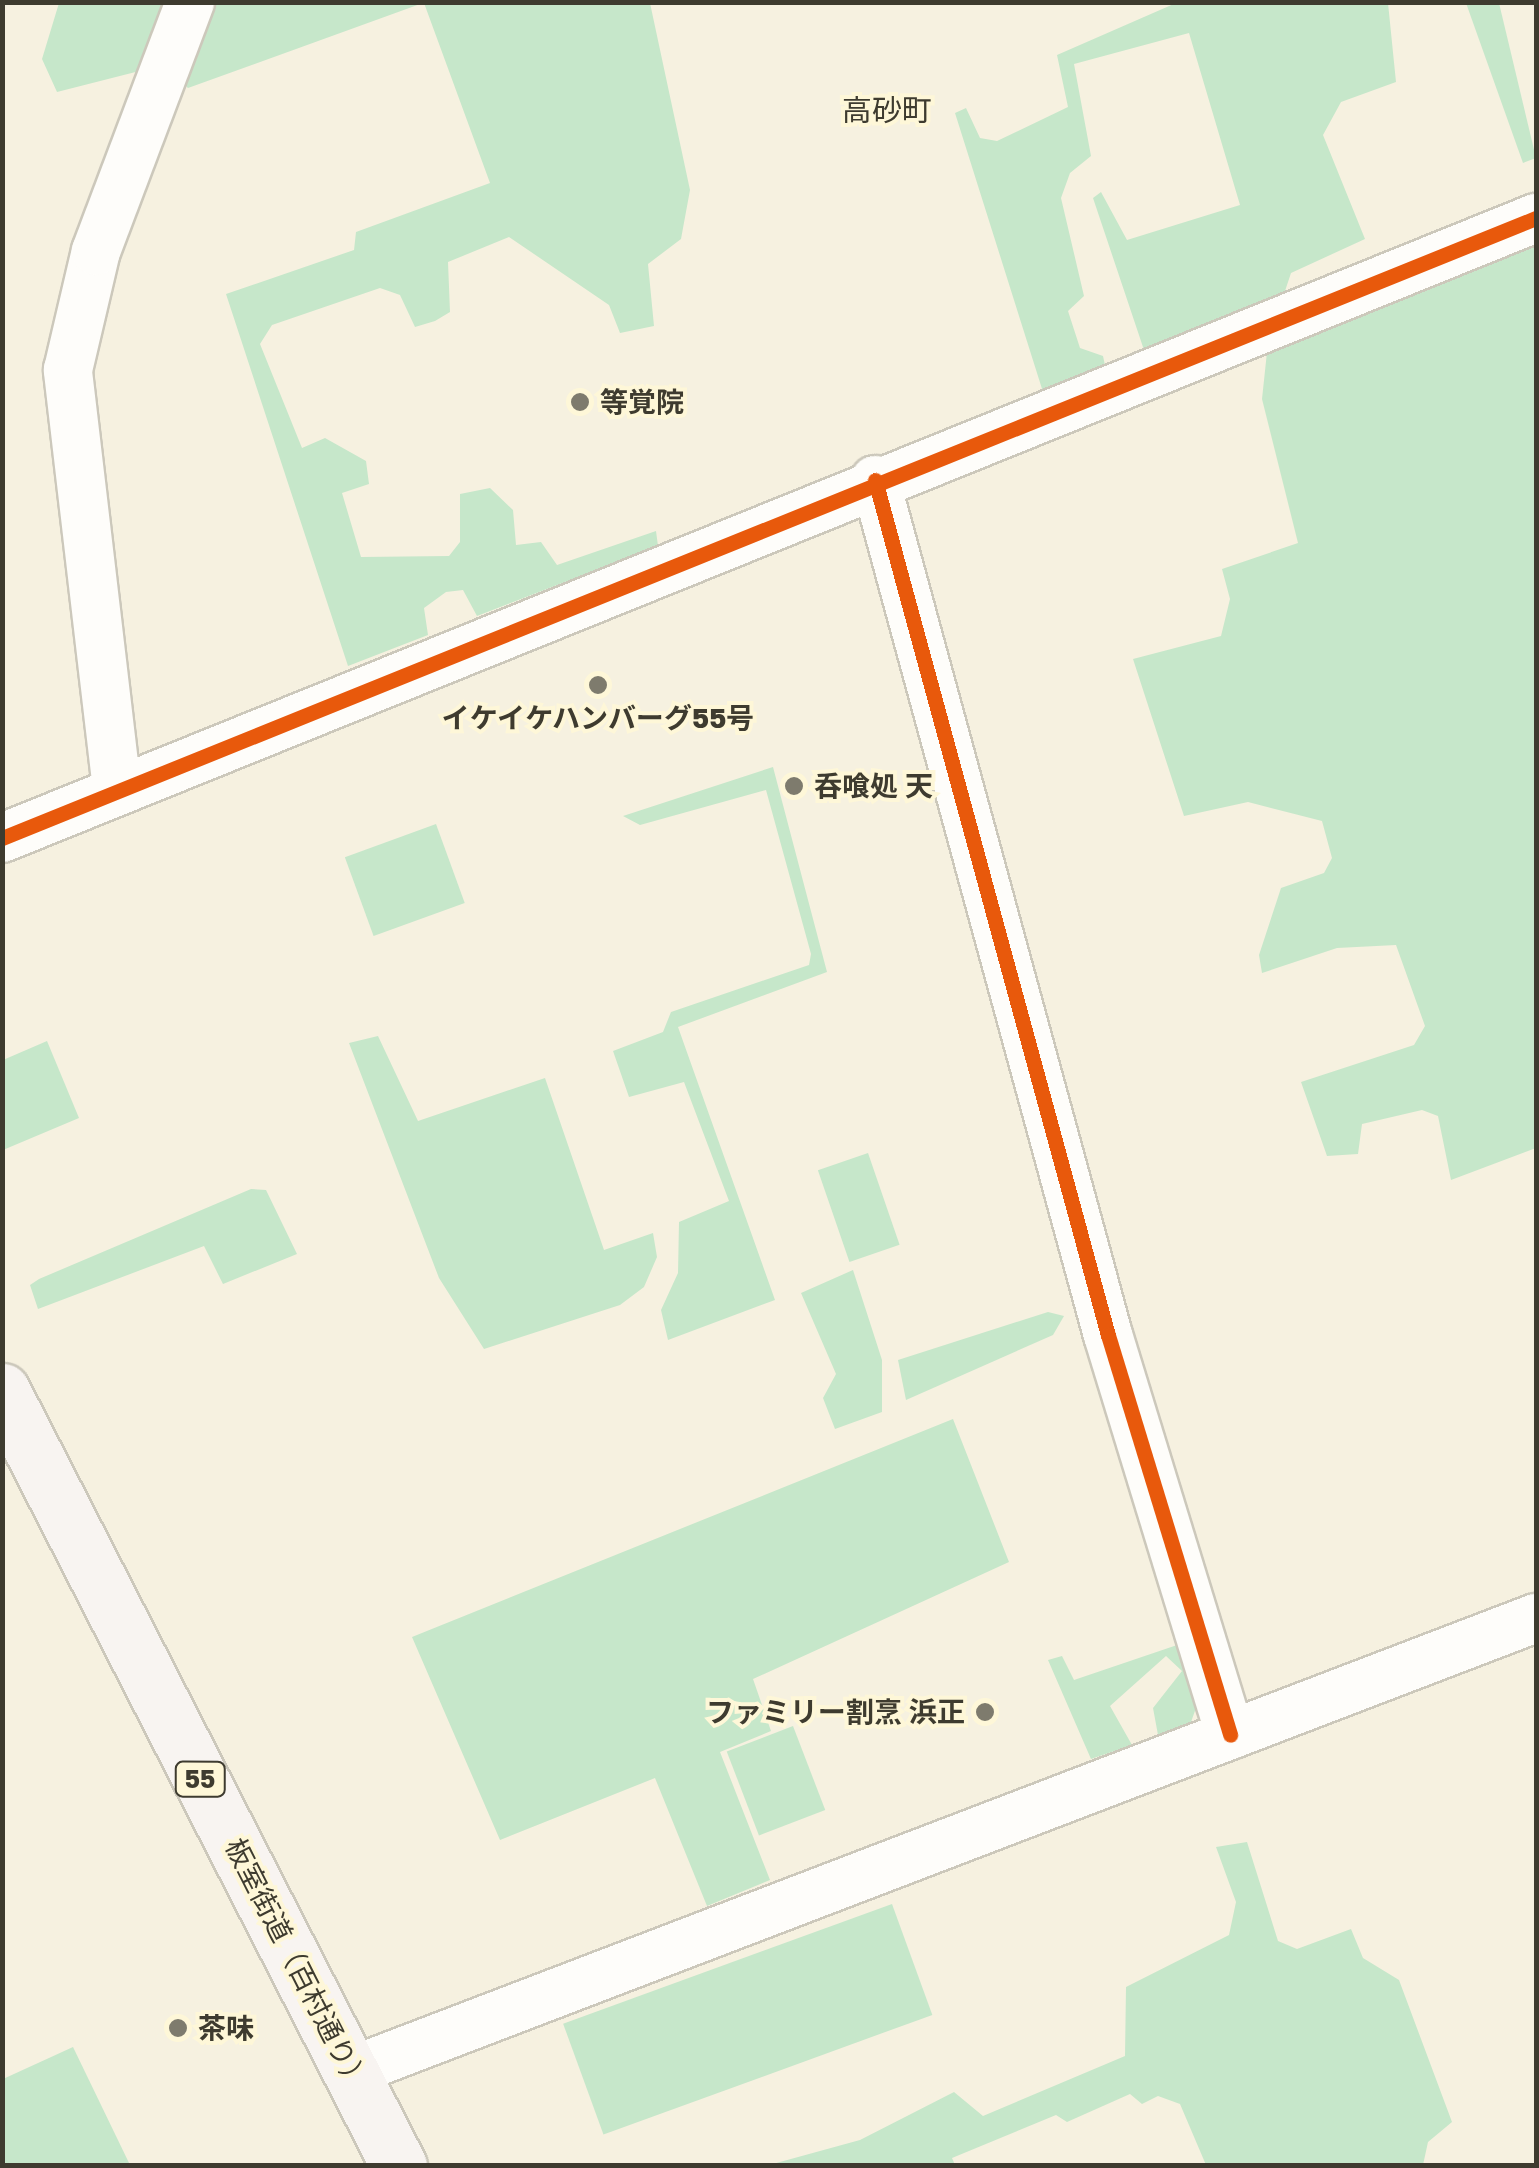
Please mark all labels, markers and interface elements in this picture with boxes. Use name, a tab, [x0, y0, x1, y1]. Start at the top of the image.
district label: 高砂町	[842, 92, 932, 128]
place label: 等覚院	[600, 385, 684, 419]
marker: 等覚院	[569, 391, 591, 413]
marker: イケイケハンバーグ55号	[587, 674, 609, 696]
place label: イケイケハンバーグ55号	[441, 701, 755, 735]
place label: 呑喰処 天	[814, 769, 933, 803]
marker: 呑喰処 天	[783, 775, 805, 797]
place label: ファミリー割烹 浜正	[706, 1695, 965, 1729]
marker: ファミリー割烹 浜正	[974, 1701, 996, 1723]
road number: 55	[172, 1759, 228, 1799]
street label: 板室街道（百村通り）	[218, 1833, 376, 2097]
place label: 茶味	[198, 2011, 254, 2045]
marker: 茶味	[167, 2017, 189, 2039]

